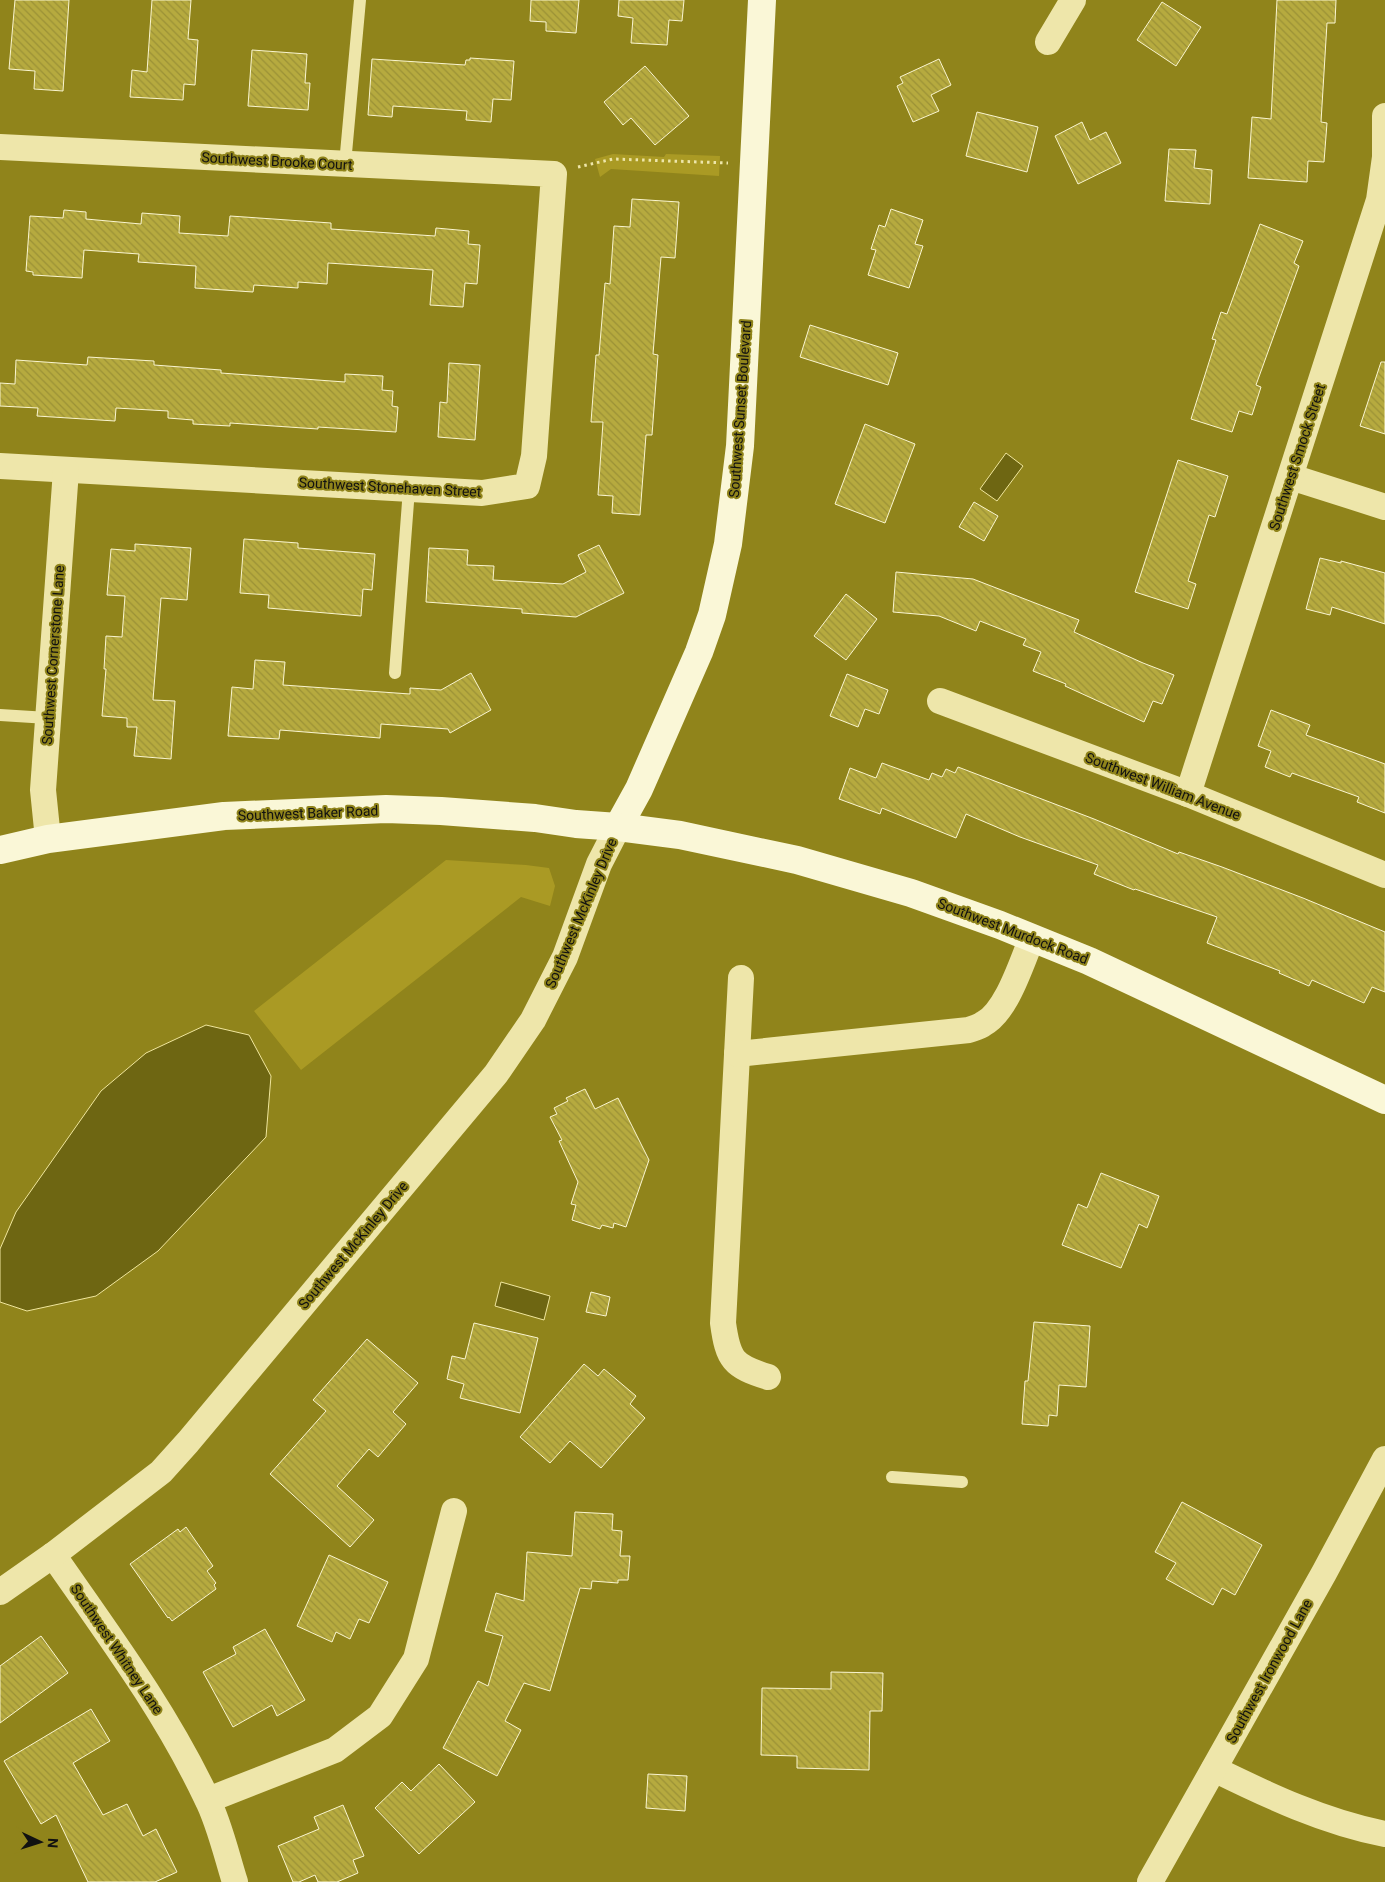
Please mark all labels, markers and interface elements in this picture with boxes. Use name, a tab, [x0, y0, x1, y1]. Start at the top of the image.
street label: Southwest Brooke Court	[201, 149, 353, 173]
street label: Southwest Sunset Boulevard	[726, 320, 754, 498]
street label: Southwest Smock Street	[1266, 381, 1328, 532]
street label: Southwest Stonehaven Street	[298, 474, 482, 500]
street label: Southwest Cornerstone Lane	[39, 565, 67, 745]
street label: Southwest William Avenue	[1083, 749, 1243, 823]
street label: Southwest Baker Road	[237, 803, 379, 823]
street label: Southwest McKinley Drive	[542, 836, 620, 990]
street label: Southwest Murdock Road	[935, 895, 1091, 967]
street label: Southwest McKinley Drive	[295, 1178, 411, 1312]
street label: Southwest Whitney Lane	[68, 1581, 166, 1717]
street label: Southwest Ironwood Lane	[1223, 1596, 1315, 1746]
north arrow	[15, 1817, 65, 1867]
text: N	[45, 1837, 61, 1848]

